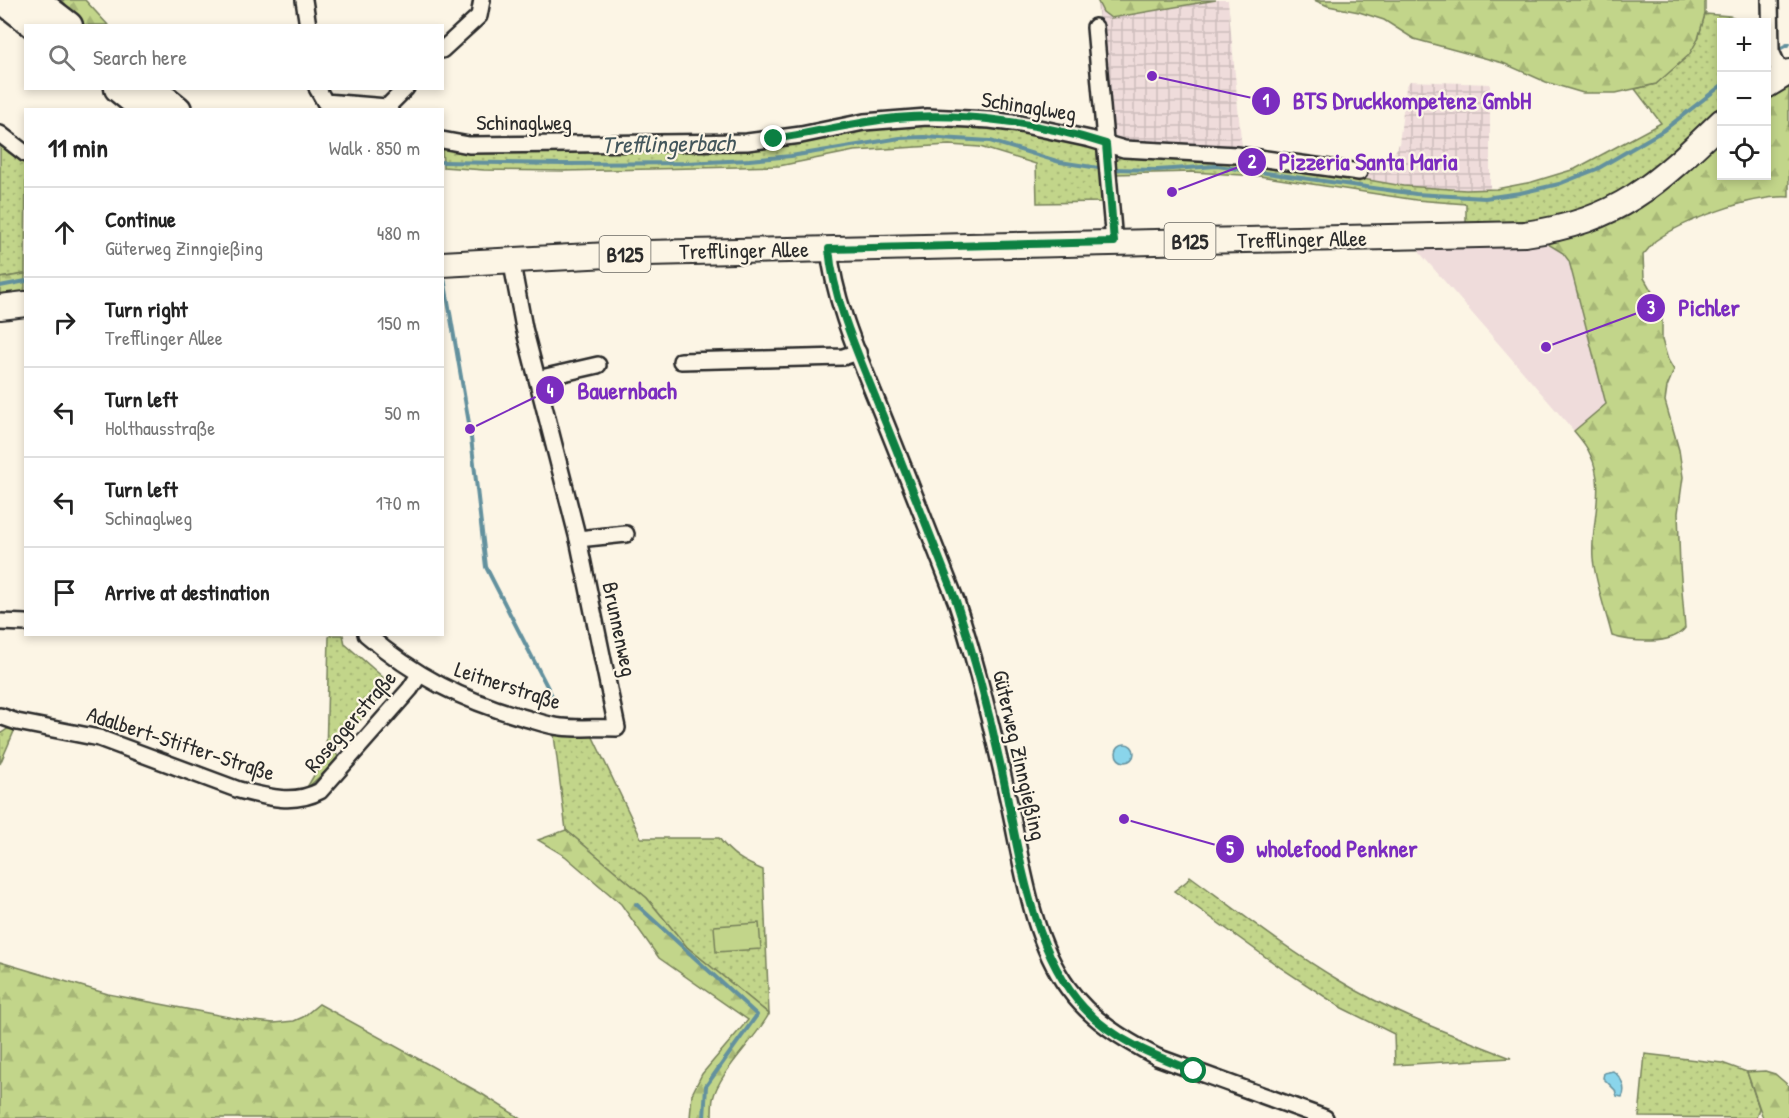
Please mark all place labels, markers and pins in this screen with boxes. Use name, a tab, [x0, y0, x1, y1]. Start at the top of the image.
callout: BTS Druckkompetenz GmbH	[1251, 80, 1543, 122]
callout: Pizzeria Santa Maria	[1237, 141, 1470, 183]
callout: Pichler	[1636, 287, 1752, 329]
callout: Bauernbach	[535, 369, 689, 411]
callout: wholefood Penkner	[1215, 828, 1430, 870]

